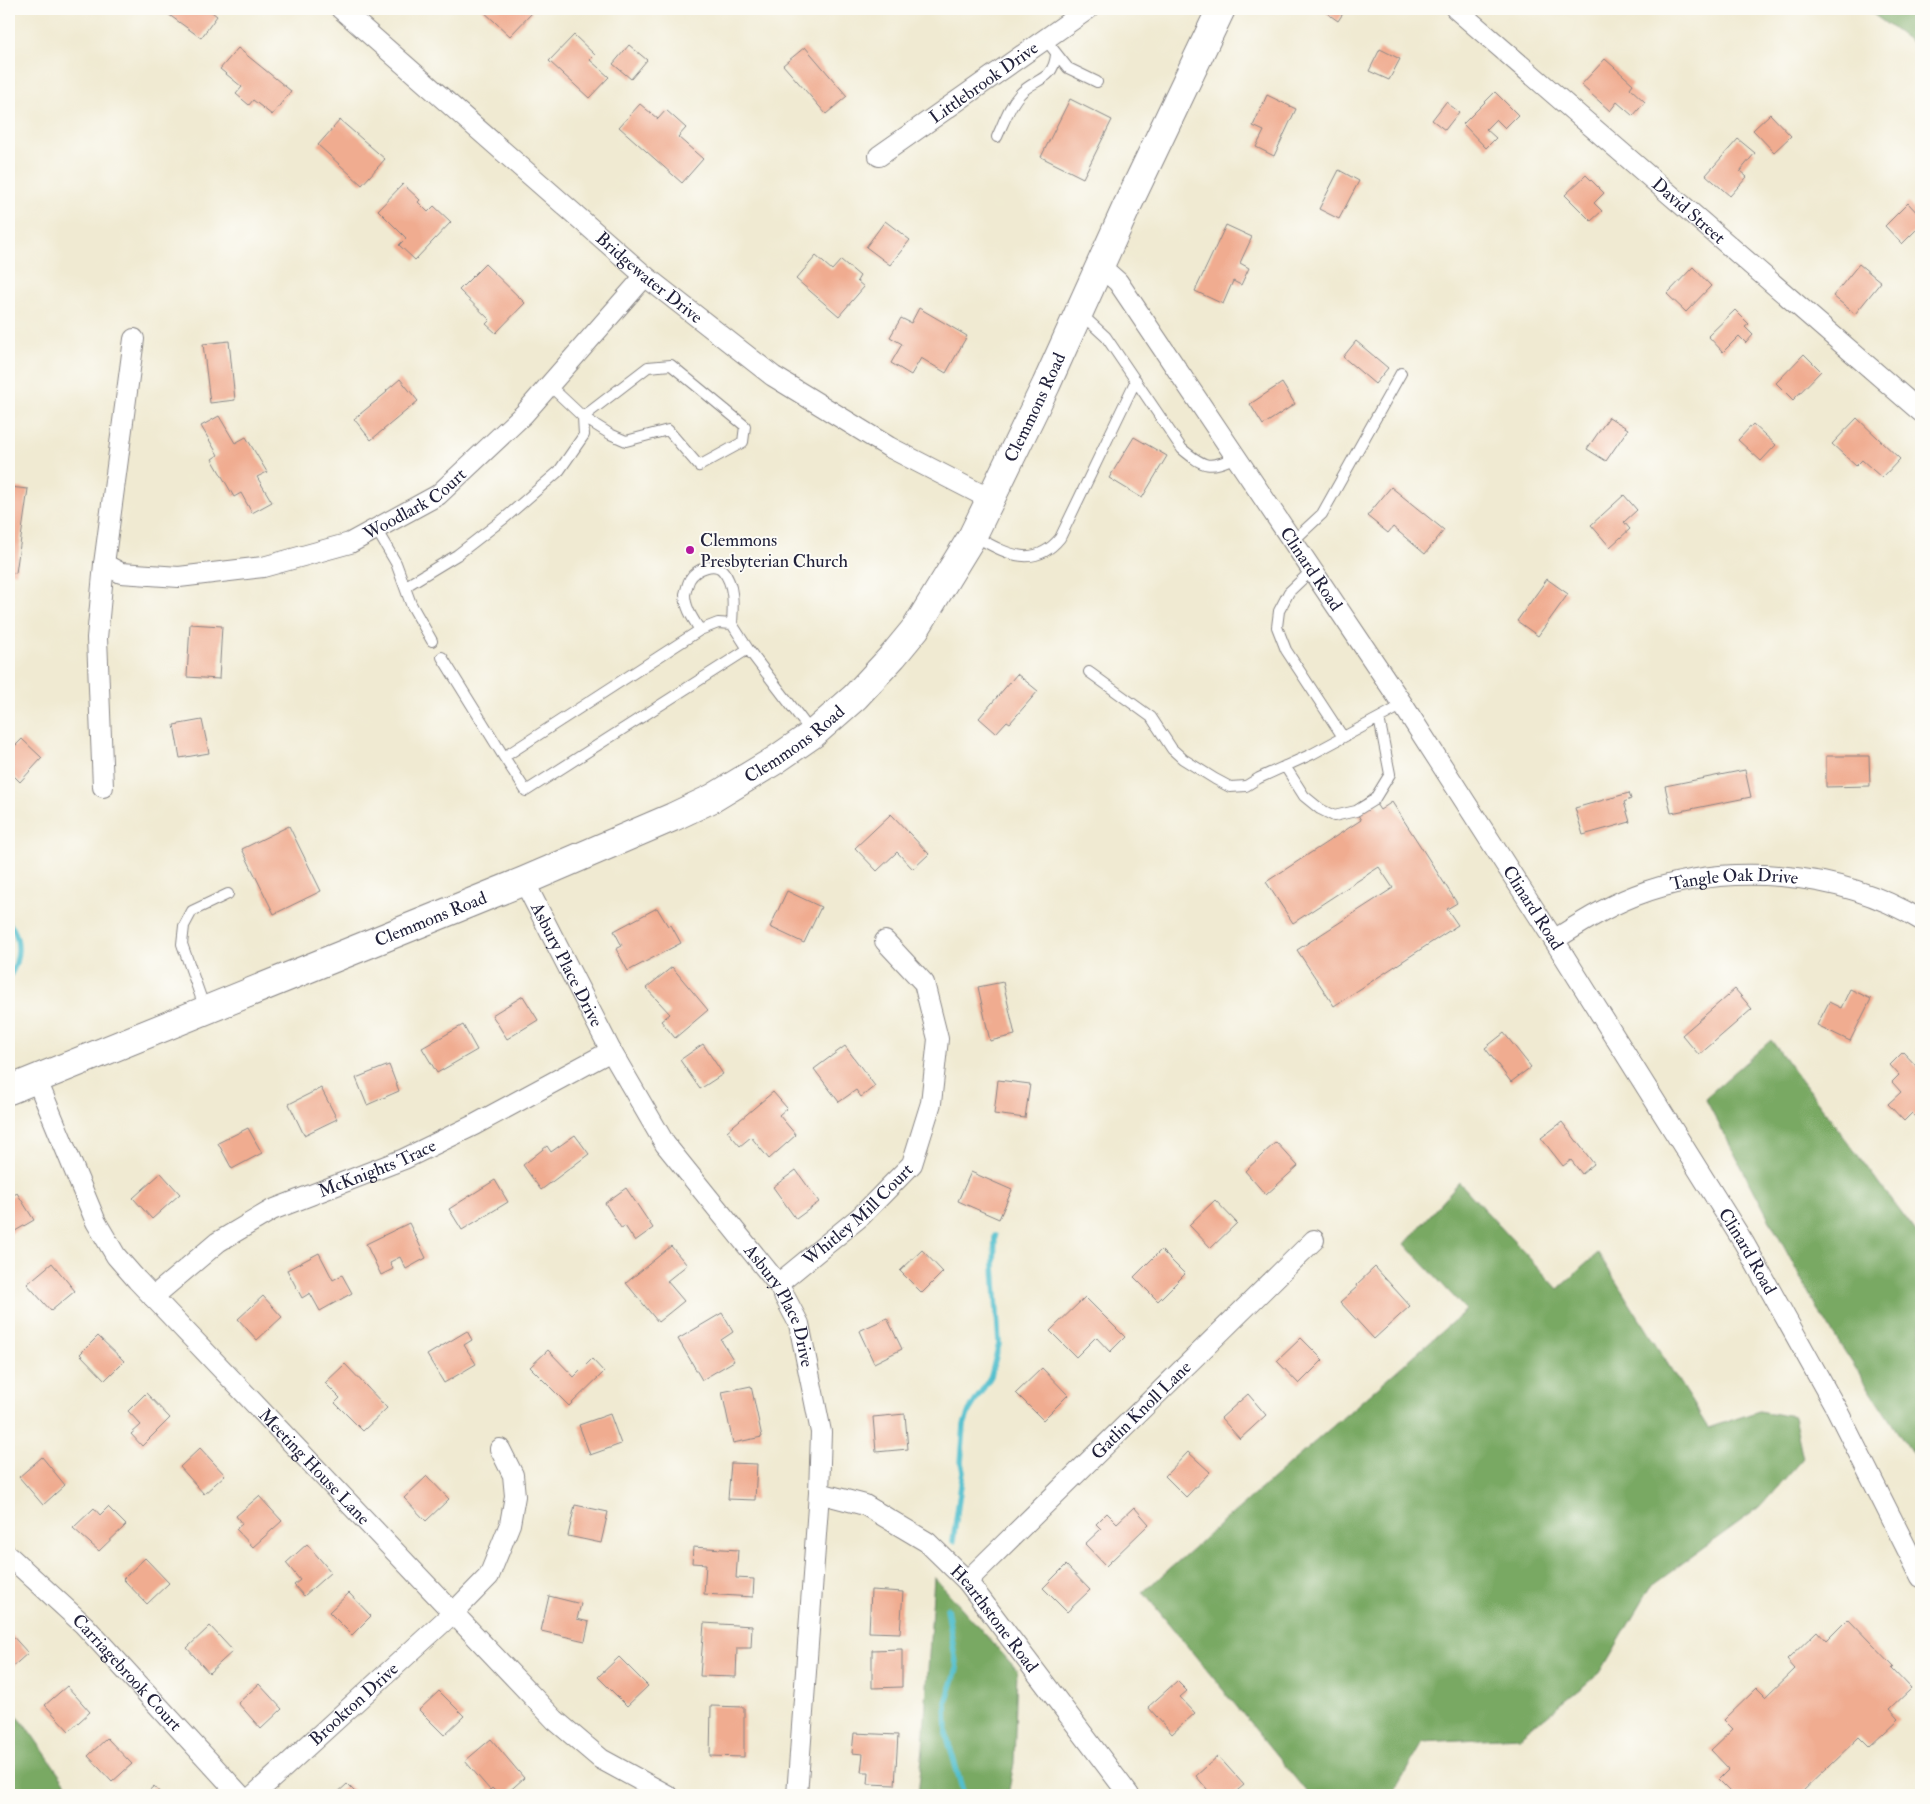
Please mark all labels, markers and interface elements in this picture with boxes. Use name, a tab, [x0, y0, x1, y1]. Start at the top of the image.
street label: Littlebrook Drive	[925, 36, 1043, 129]
street label: David Street	[1647, 173, 1730, 249]
street label: Bridgewater Drive	[591, 227, 708, 329]
street label: Clemmons Road	[999, 349, 1071, 466]
street label: Woodlark Court	[359, 463, 471, 546]
street label: Clinard Road	[1274, 523, 1347, 616]
place label: Clemmons Presbyterian Church	[700, 529, 848, 573]
marker: Clemmons Presbyterian Church	[684, 544, 696, 556]
street label: Clemmons Road	[740, 700, 850, 788]
street label: Clinard Road	[1497, 861, 1569, 955]
street label: Tangle Oak Drive	[1668, 864, 1800, 896]
street label: Clemmons Road	[371, 886, 490, 952]
street label: Asbury Place Drive	[525, 898, 608, 1031]
street label: McKnights Trace	[315, 1134, 440, 1203]
street label: Whitley Mill Court	[798, 1159, 918, 1272]
street label: Clinard Road	[1713, 1204, 1781, 1299]
street label: Asbury Place Drive	[738, 1239, 819, 1370]
street label: Gatlin Knoll Lane	[1086, 1356, 1197, 1465]
street label: Meeting House Lane	[253, 1404, 375, 1531]
street label: Hearthstone Road	[945, 1560, 1043, 1677]
street label: Carriagebrook Court	[67, 1609, 187, 1736]
street label: Brookton Drive	[305, 1657, 404, 1751]

